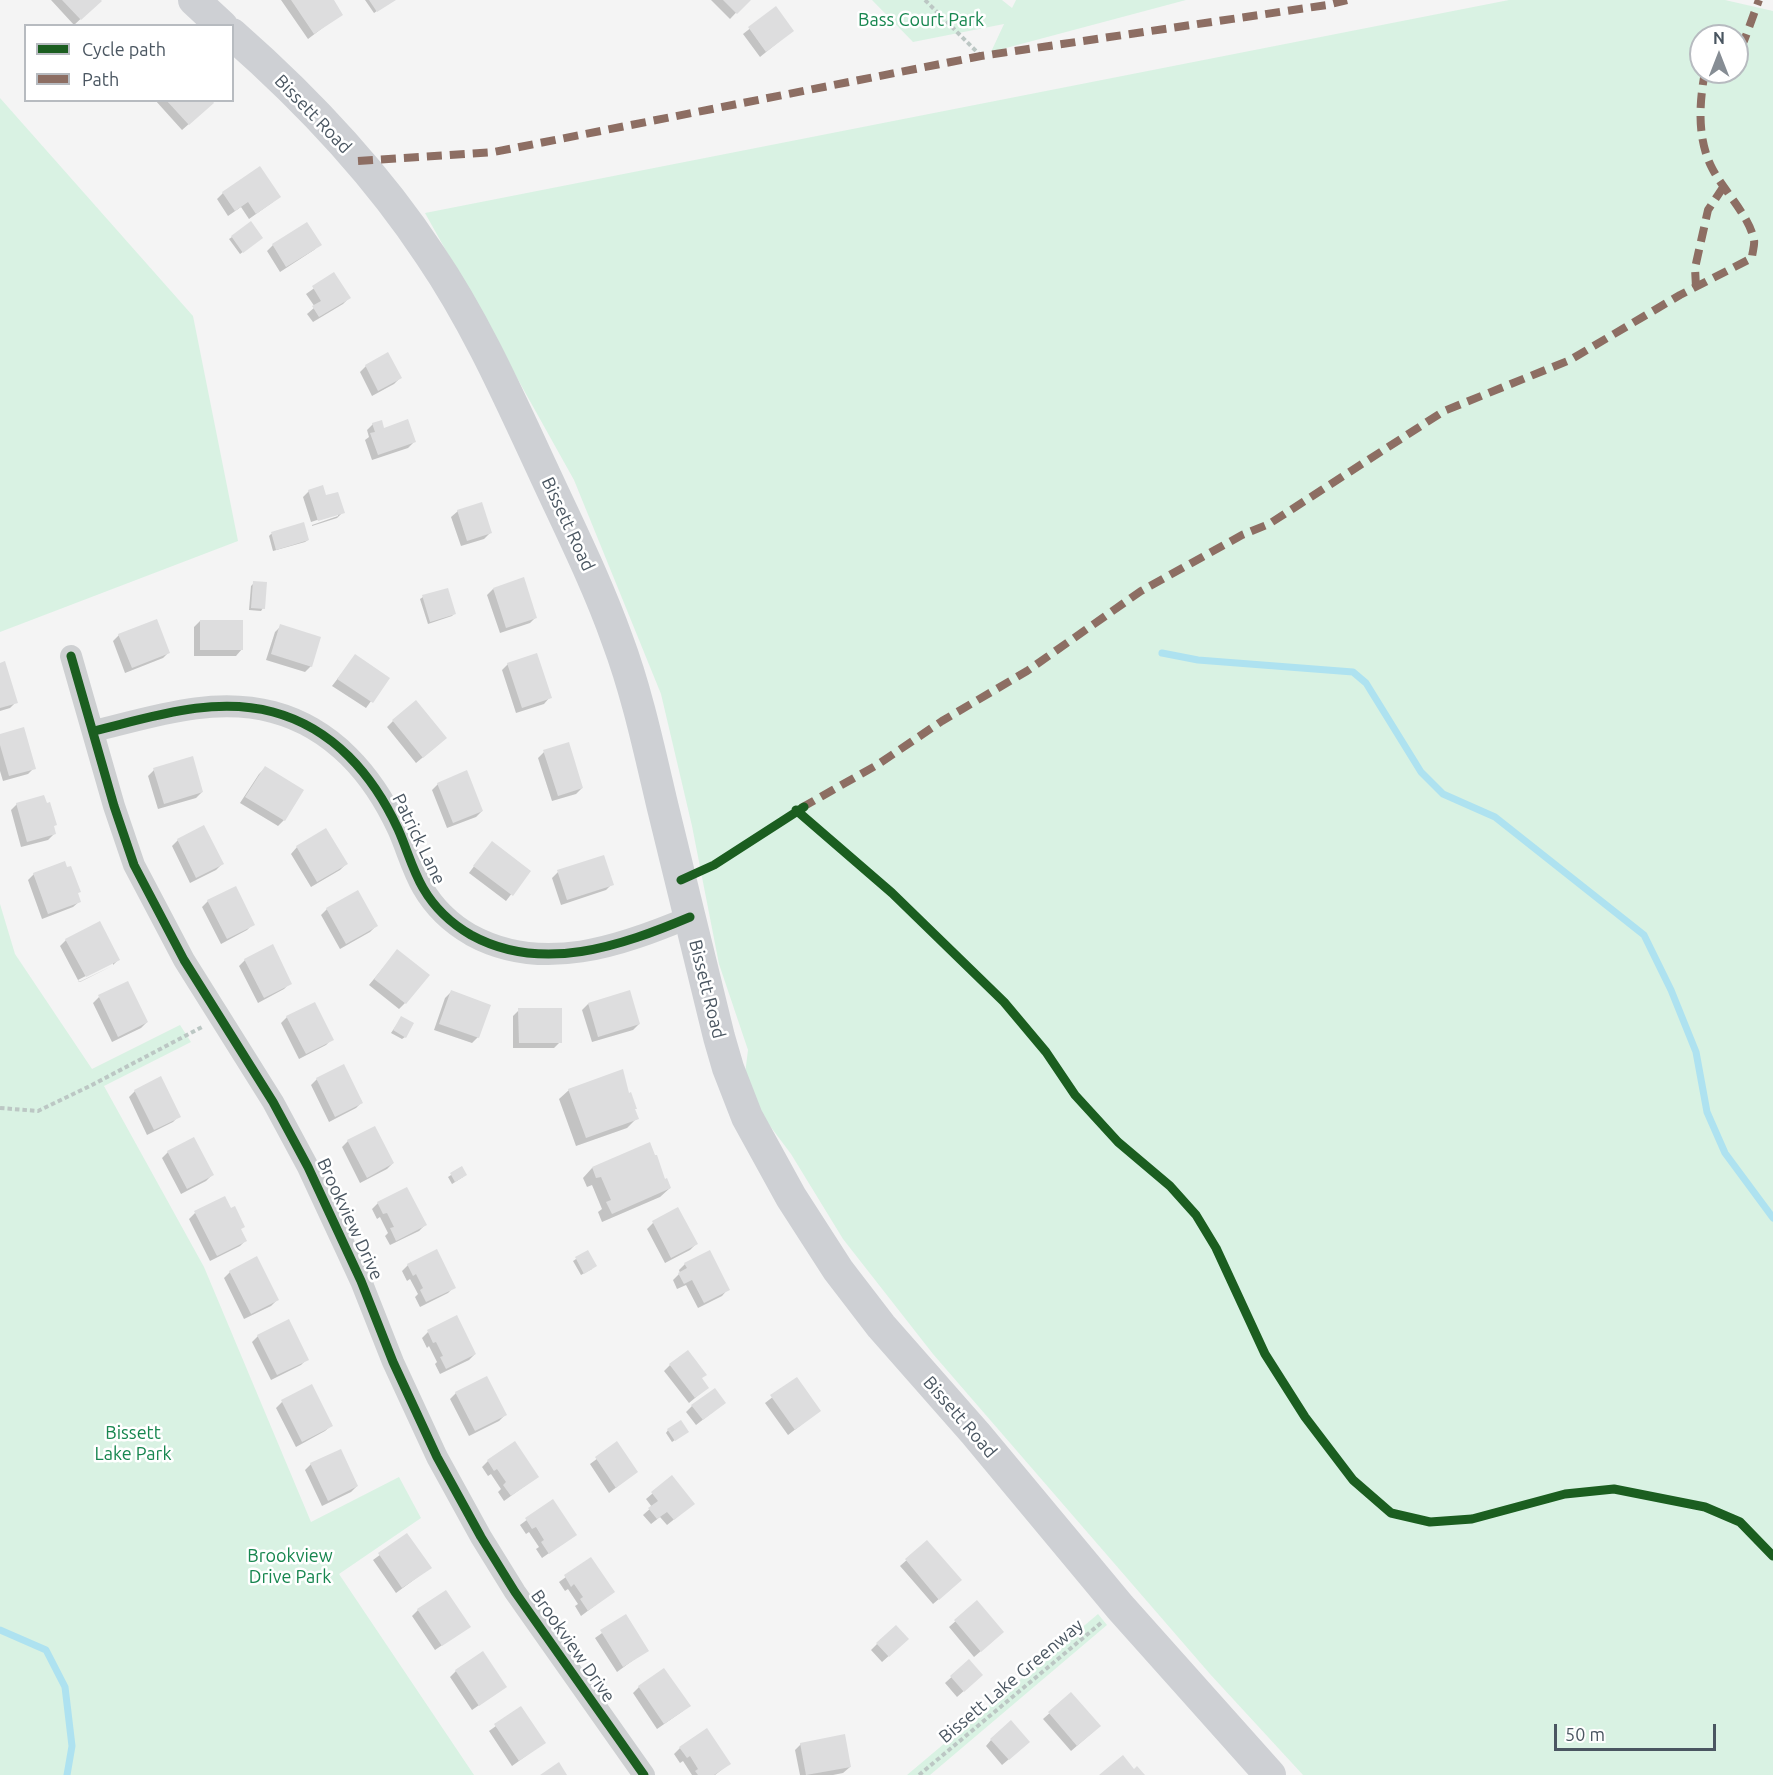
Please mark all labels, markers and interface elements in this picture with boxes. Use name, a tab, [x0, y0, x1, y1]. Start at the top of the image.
park label: Bass Court Park	[858, 9, 984, 31]
legend	[24, 24, 234, 102]
north arrow	[1689, 24, 1749, 84]
text: N	[1713, 29, 1725, 47]
text: Cycle path	[82, 39, 166, 59]
text: Path	[82, 69, 119, 89]
street label: Bissett Road	[270, 70, 356, 158]
street label: Bissett Road	[537, 474, 599, 574]
street label: Patrick Lane	[388, 790, 450, 888]
street label: Bissett Road	[684, 937, 730, 1041]
street label: Brookview Drive	[312, 1155, 388, 1283]
street label: Bissett Road	[919, 1372, 1001, 1462]
park label: Bissett Lake Park	[94, 1422, 172, 1464]
park label: Brookview Drive Park	[247, 1545, 333, 1588]
street label: Brookview Drive	[526, 1586, 620, 1706]
street label: Bissett Lake Greenway	[934, 1614, 1088, 1748]
scale bar	[1557, 1712, 1719, 1750]
text: 50 m	[1565, 1724, 1605, 1744]

